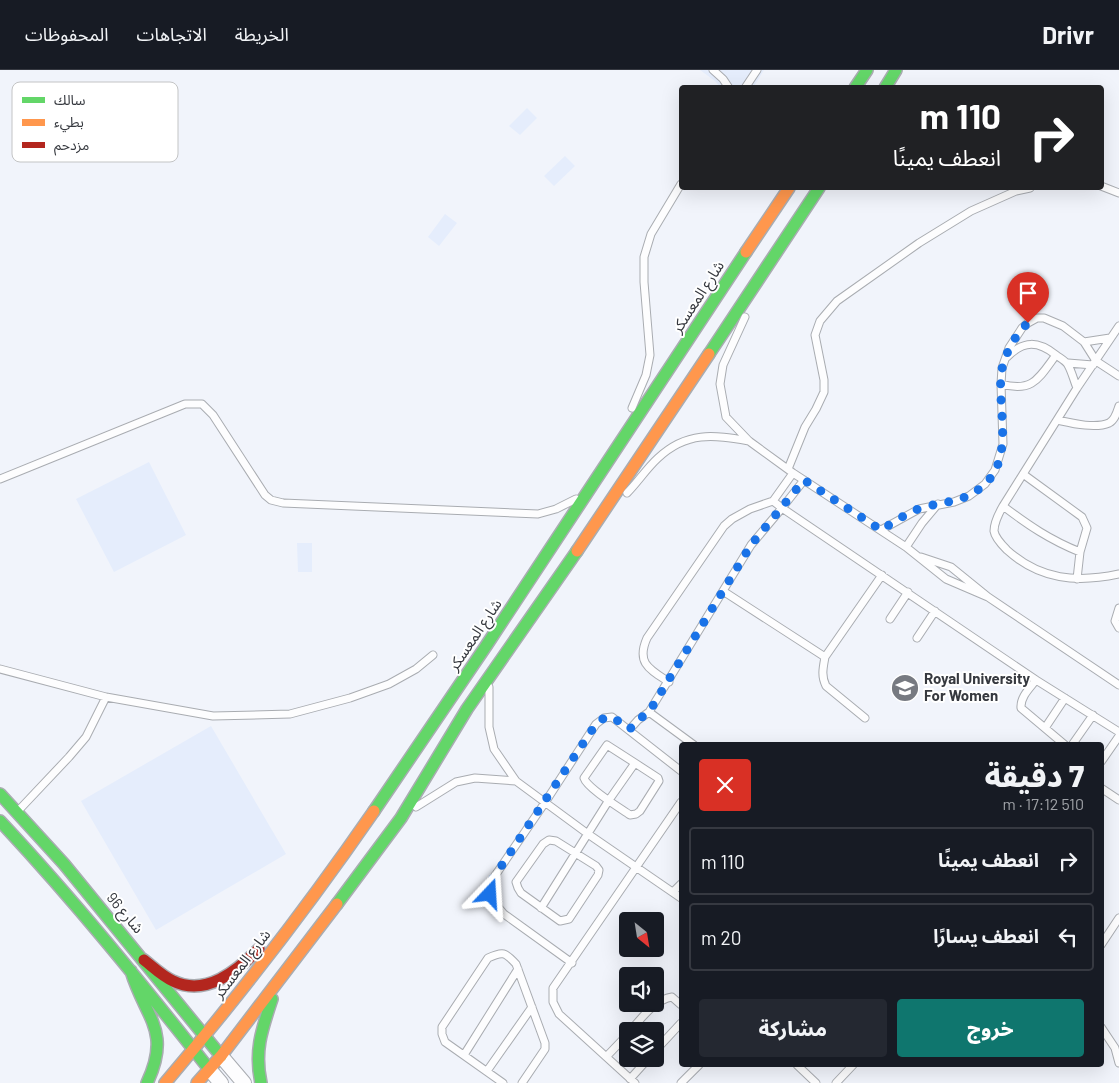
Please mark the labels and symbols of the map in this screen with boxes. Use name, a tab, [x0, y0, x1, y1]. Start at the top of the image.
legend	[12, 82, 178, 162]
text: سالك	[54, 91, 86, 108]
text: بطيء	[54, 113, 84, 133]
text: مزدحم	[54, 136, 89, 156]
street label: شارع المعسكر	[667, 257, 731, 339]
pin	[1007, 272, 1049, 323]
street label: شارع المعسكر	[443, 595, 508, 677]
place label: Royal University For Women	[924, 669, 1030, 704]
school or university icon: Royal University For Women	[890, 673, 920, 703]
position arrow	[463, 867, 515, 919]
street label: شارع 96	[100, 888, 148, 939]
north arrow	[619, 912, 664, 958]
street label: شارع المعسكر	[208, 925, 277, 1005]

